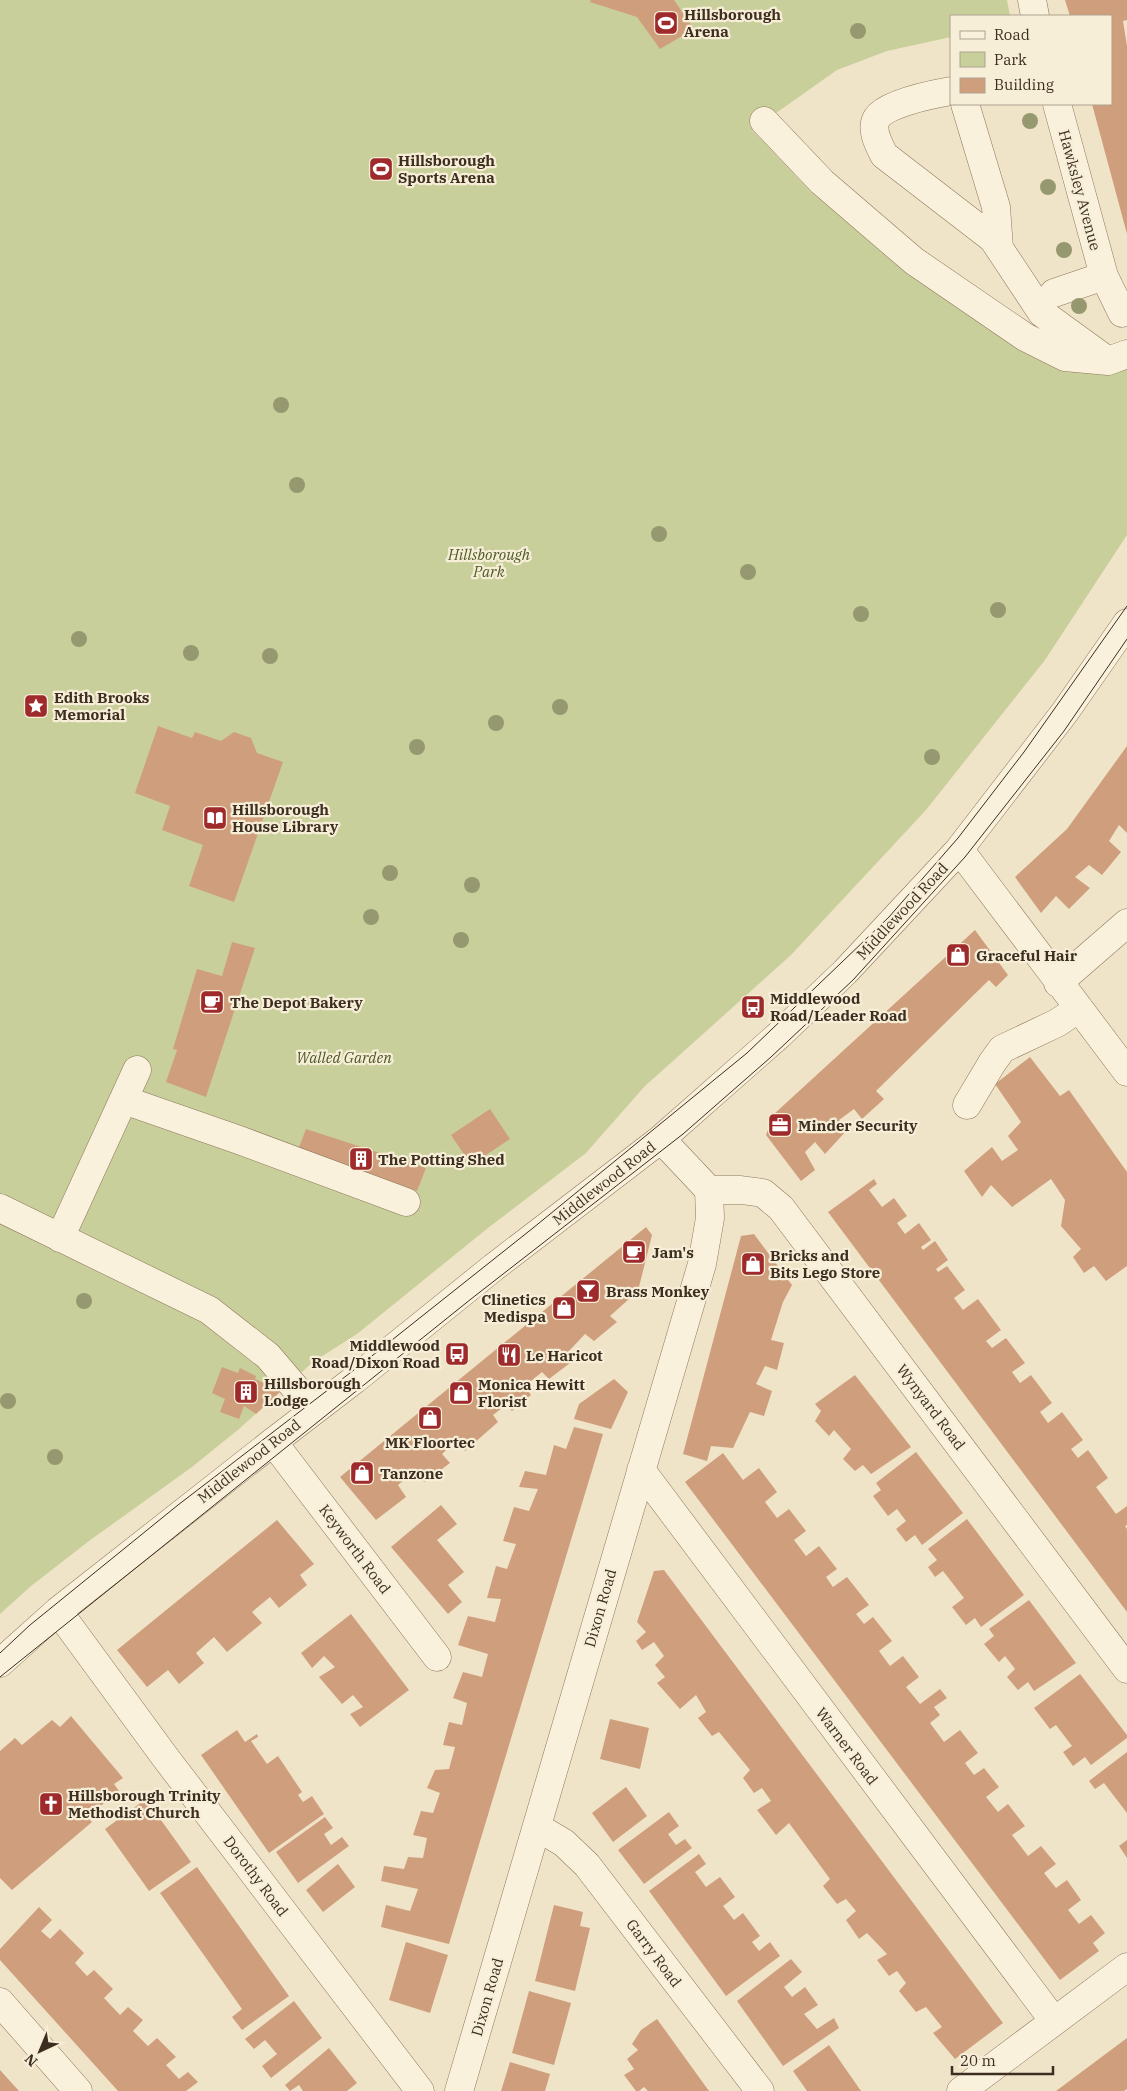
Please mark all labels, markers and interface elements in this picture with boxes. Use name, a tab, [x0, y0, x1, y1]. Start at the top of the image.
place label: Hillsborough Arena	[684, 5, 781, 41]
sports icon: Hillsborough Arena	[653, 10, 679, 36]
legend	[950, 15, 1112, 105]
text: Road	[994, 25, 1030, 44]
text: Park	[994, 50, 1027, 69]
text: Building	[994, 75, 1054, 94]
street label: Hawksley Avenue	[1055, 128, 1105, 252]
place label: Hillsborough Sports Arena	[398, 151, 495, 187]
sports icon: Hillsborough Sports Arena	[368, 156, 394, 182]
park label: Hillsborough Park	[447, 545, 531, 581]
place label: Edith Brooks Memorial	[54, 688, 149, 724]
place icon: Edith Brooks Memorial	[23, 693, 49, 719]
place label: Hillsborough House Library	[232, 800, 339, 836]
library icon: Hillsborough House Library	[202, 805, 228, 831]
street label: Middlewood Road	[852, 859, 952, 963]
shop icon: Graceful Hair	[945, 942, 971, 968]
place label: Graceful Hair	[976, 946, 1078, 965]
cafe icon: The Depot Bakery	[199, 989, 225, 1015]
place label: Middlewood Road/Leader Road	[770, 989, 907, 1025]
place label: The Depot Bakery	[230, 993, 363, 1012]
bus stop icon: Middlewood Road/Leader Road	[740, 994, 766, 1020]
park label: Walled Garden	[296, 1048, 392, 1067]
office icon: Minder Security	[767, 1112, 793, 1138]
place label: Minder Security	[798, 1116, 918, 1135]
street label: Middlewood Road	[549, 1137, 659, 1229]
building icon: The Potting Shed	[348, 1146, 374, 1172]
place label: The Potting Shed	[378, 1150, 505, 1169]
cafe icon: Jam's	[621, 1239, 647, 1265]
place label: Jam's	[652, 1243, 694, 1262]
place label: Bricks and Bits Lego Store	[770, 1246, 880, 1282]
shop icon: Bricks and Bits Lego Store	[740, 1251, 766, 1277]
bar icon: Brass Monkey	[575, 1278, 601, 1304]
place label: Brass Monkey	[606, 1282, 710, 1301]
place label: Clinetics Medispa	[481, 1290, 546, 1326]
shop icon: Clinetics Medispa	[551, 1295, 577, 1321]
place label: Middlewood Road/Dixon Road	[311, 1336, 441, 1372]
bus stop icon: Middlewood Road/Dixon Road	[444, 1341, 470, 1367]
restaurant icon: Le Haricot	[496, 1342, 522, 1368]
place label: Le Haricot	[526, 1346, 603, 1365]
street label: Wynyard Road	[892, 1360, 970, 1454]
place label: Hillsborough Lodge	[264, 1374, 361, 1410]
place label: Monica Hewitt Florist	[478, 1375, 585, 1411]
building icon: Hillsborough Lodge	[233, 1379, 259, 1405]
shop icon: Monica Hewitt Florist	[448, 1380, 474, 1406]
shop icon: MK Floortec	[417, 1405, 443, 1431]
street label: Middlewood Road	[194, 1415, 304, 1507]
place label: MK Floortec	[385, 1433, 475, 1452]
shop icon: Tanzone	[349, 1460, 375, 1486]
place label: Tanzone	[380, 1464, 443, 1483]
street label: Keyworth Road	[315, 1500, 395, 1598]
street label: Dixon Road	[580, 1567, 620, 1649]
street label: Warner Road	[812, 1704, 882, 1788]
place label: Hillsborough Trinity Methodist Church	[68, 1786, 221, 1822]
church icon: Hillsborough Trinity Methodist Church	[38, 1791, 64, 1817]
street label: Dorothy Road	[220, 1832, 292, 1920]
street label: Garry Road	[622, 1915, 686, 1991]
street label: Dixon Road	[467, 1956, 507, 2038]
north arrow	[15, 2026, 65, 2076]
scale bar	[952, 2044, 1053, 2076]
text: N	[21, 2050, 41, 2071]
text: 20 m	[960, 2051, 996, 2070]

